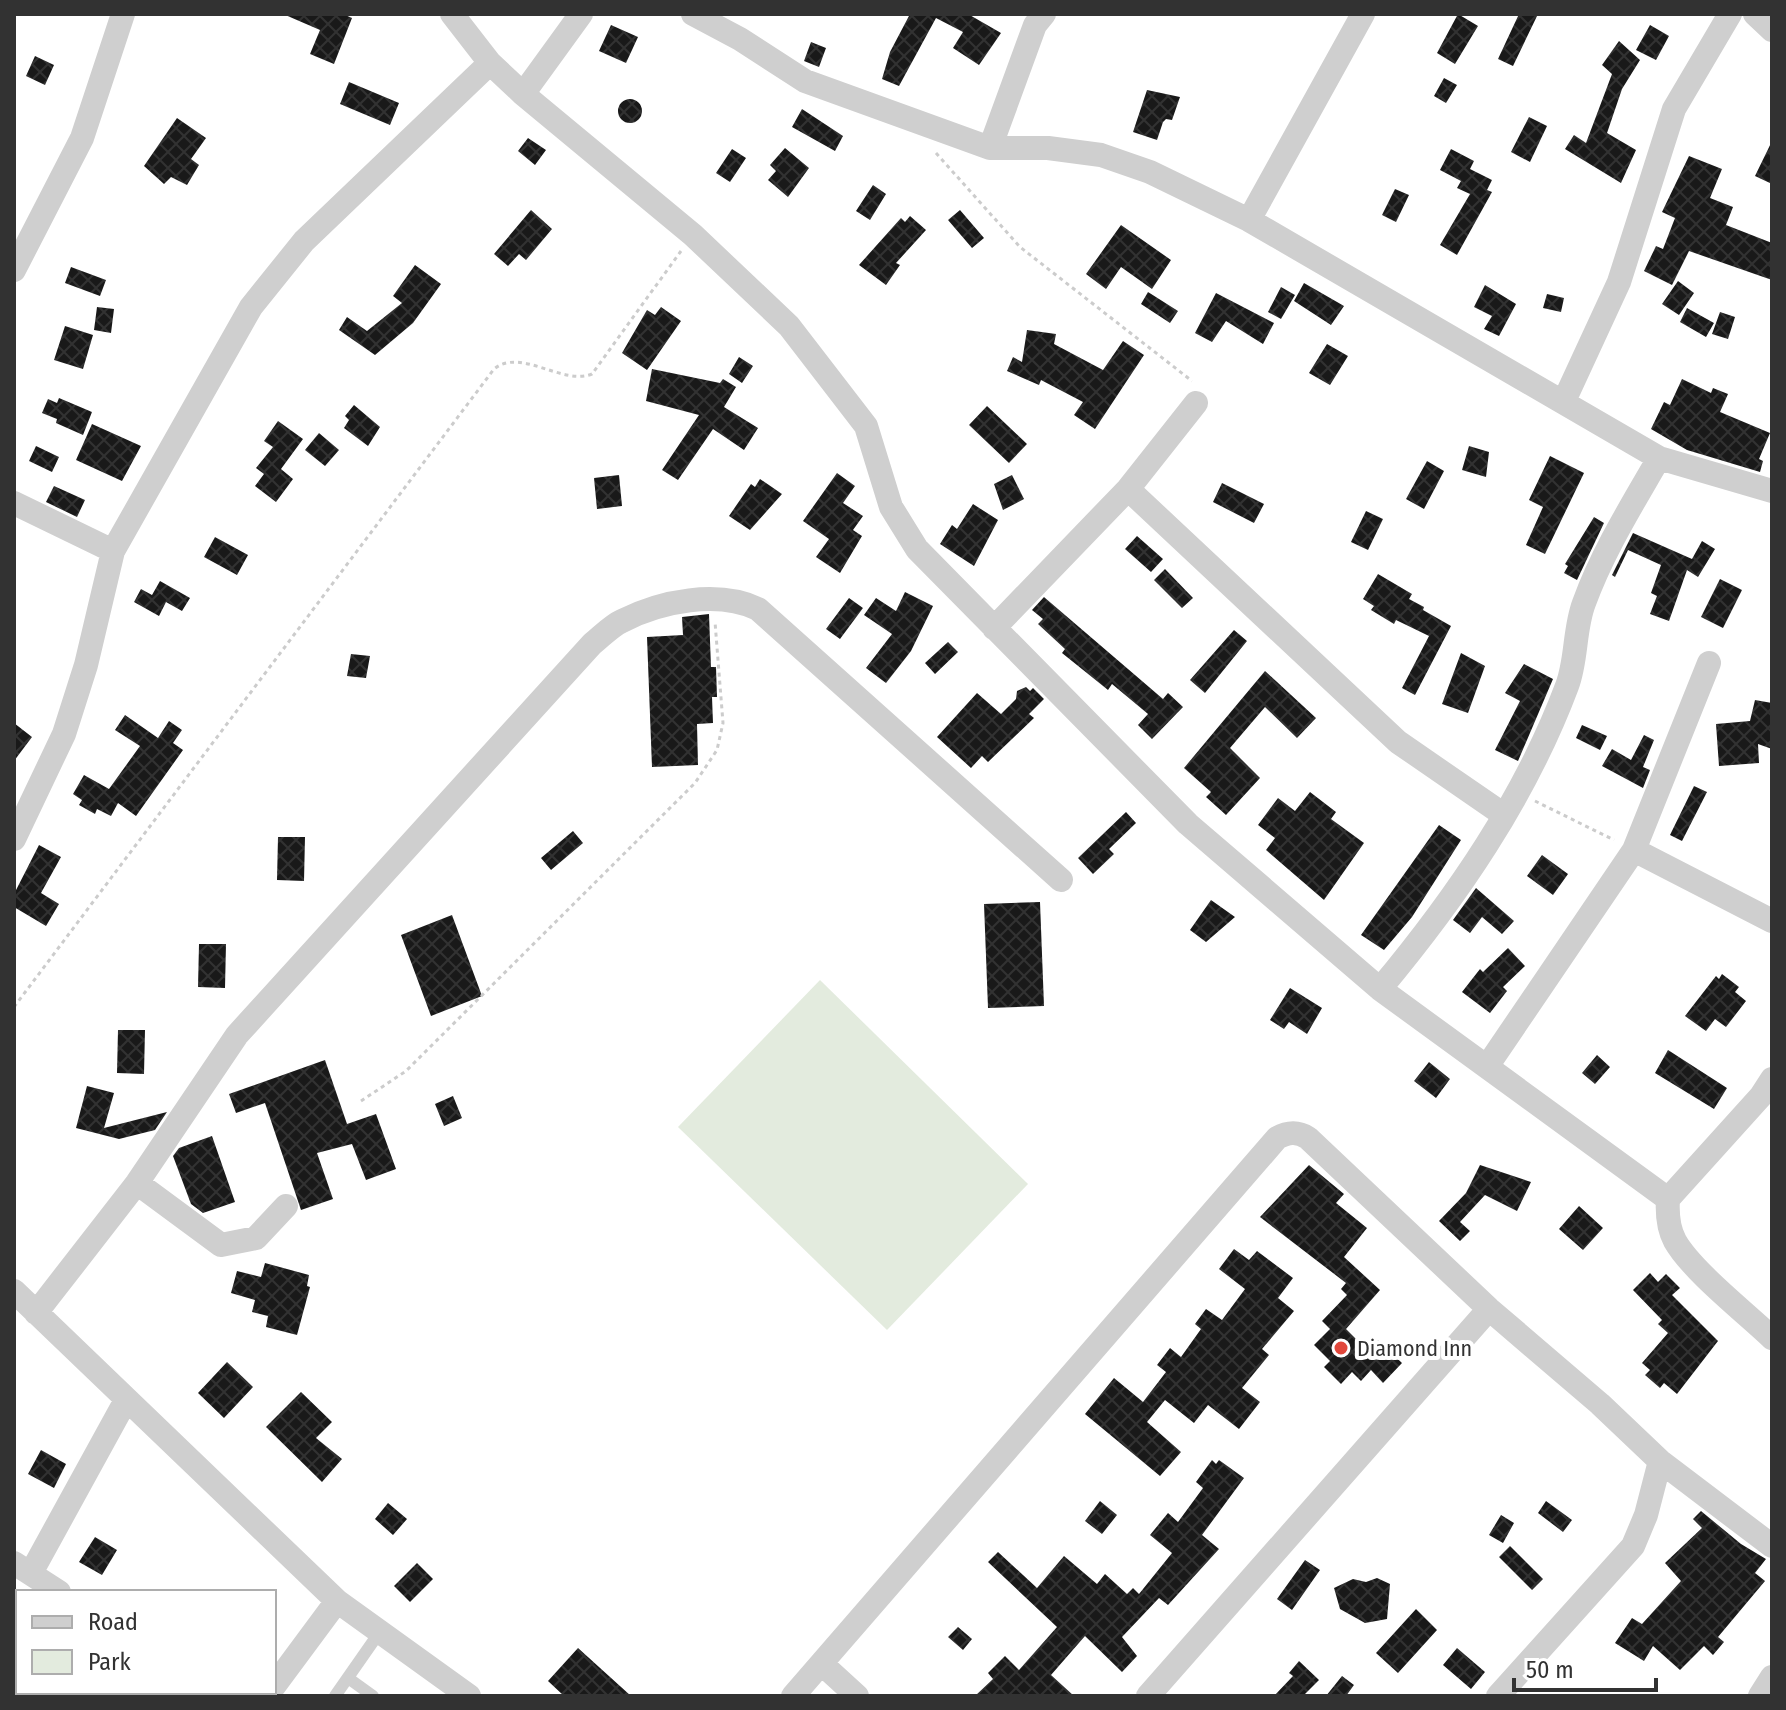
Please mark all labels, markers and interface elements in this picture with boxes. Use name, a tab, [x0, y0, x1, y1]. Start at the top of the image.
place label: Diamond Inn	[1357, 1335, 1472, 1362]
marker: Diamond Inn	[1332, 1339, 1350, 1357]
legend	[16, 1590, 276, 1694]
text: Road	[88, 1608, 138, 1636]
scale bar	[1514, 1642, 1656, 1692]
text: Park	[88, 1648, 131, 1676]
text: 50 m	[1526, 1656, 1574, 1684]

